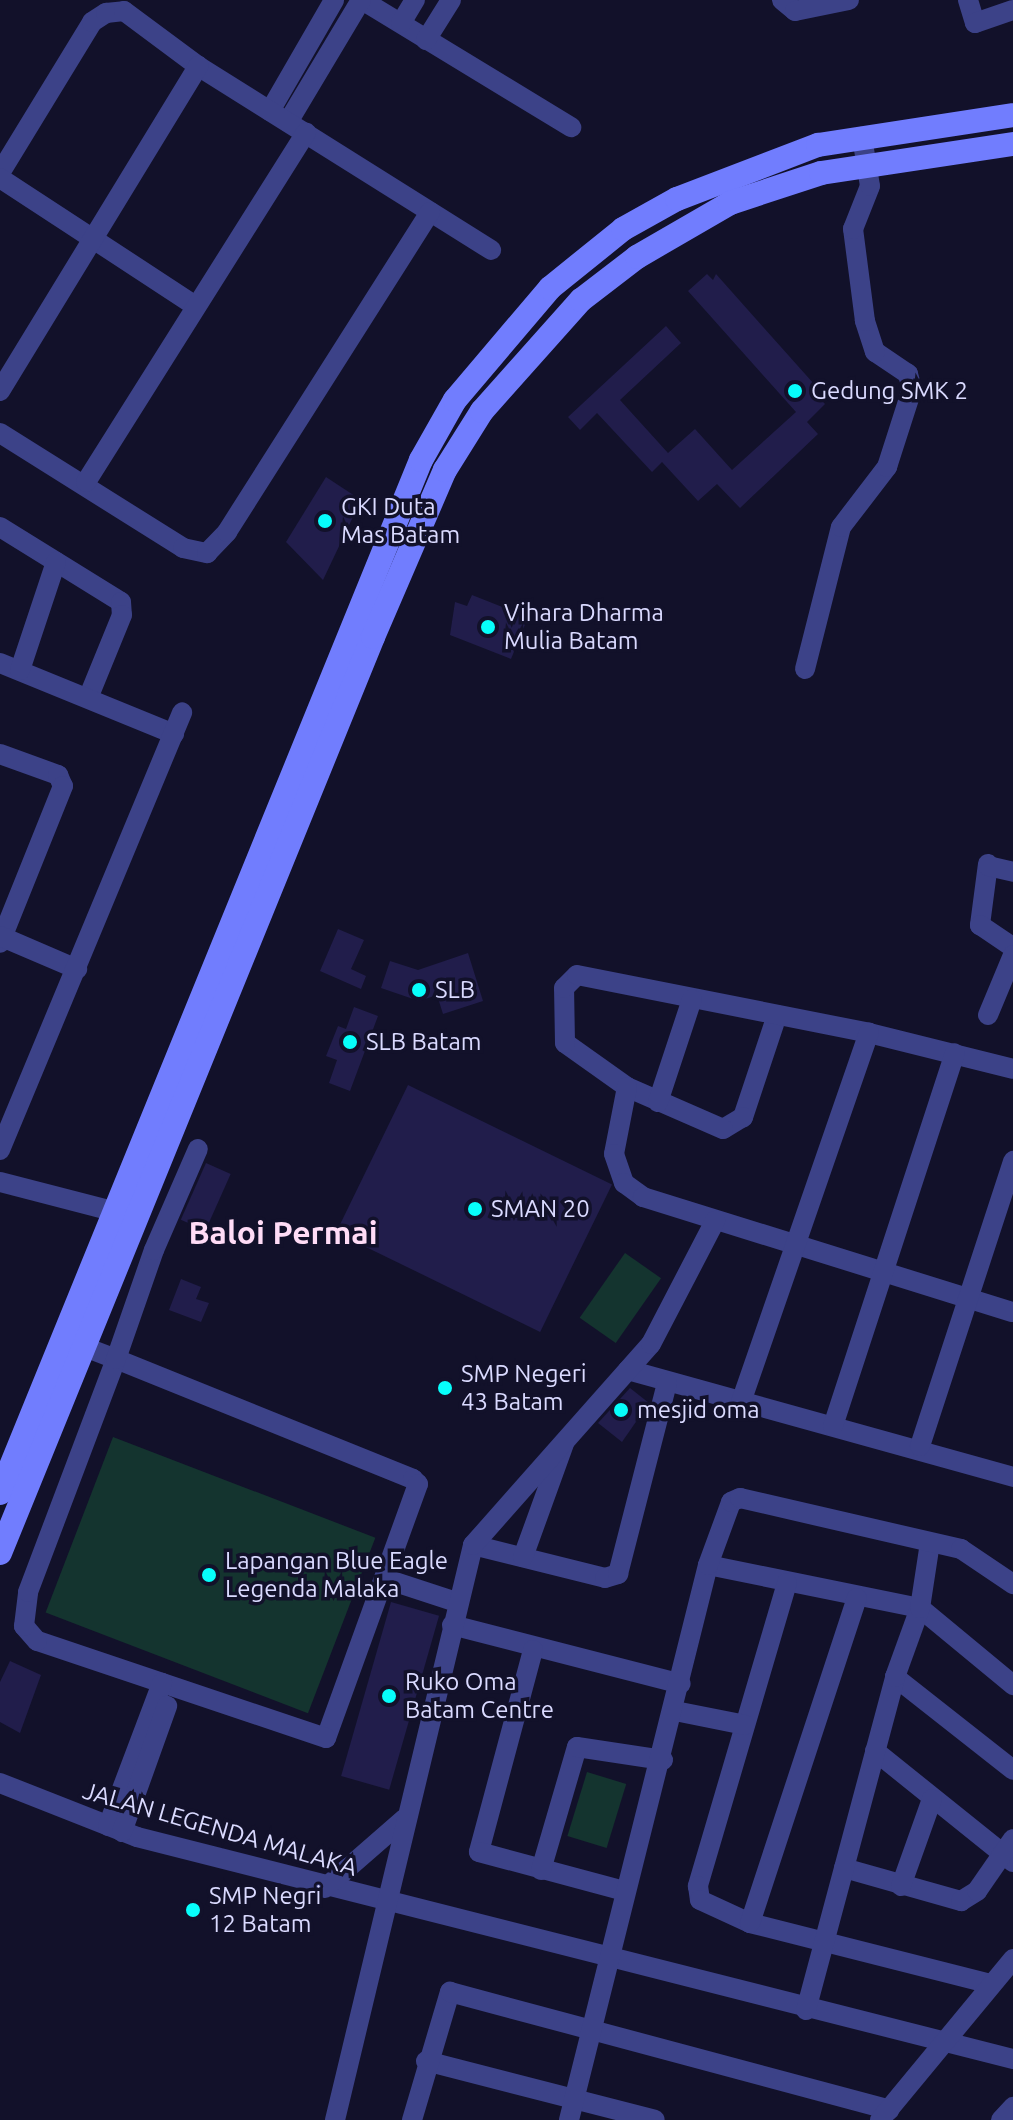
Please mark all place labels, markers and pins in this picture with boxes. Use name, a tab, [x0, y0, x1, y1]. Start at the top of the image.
place label: Gedung SMK 2	[811, 377, 968, 405]
marker: Gedung SMK 2	[786, 382, 804, 400]
place label: GKI Duta Mas Batam	[341, 493, 460, 549]
marker: GKI Duta Mas Batam	[316, 512, 334, 530]
place label: Vihara Dharma Mulia Batam	[504, 599, 664, 655]
marker: Vihara Dharma Mulia Batam	[479, 618, 497, 636]
place label: SLB	[435, 976, 475, 1004]
marker: SLB	[410, 981, 428, 999]
place label: SLB Batam	[366, 1028, 482, 1056]
marker: SLB Batam	[341, 1033, 359, 1051]
place label: SMAN 20	[491, 1195, 590, 1223]
marker: SMAN 20	[466, 1200, 484, 1218]
place label: SMP Negeri 43 Batam	[461, 1360, 587, 1416]
marker: SMP Negeri 43 Batam	[436, 1379, 454, 1397]
place label: mesjid oma	[637, 1396, 760, 1424]
marker: mesjid oma	[612, 1401, 630, 1419]
place label: Lapangan Blue Eagle Legenda Malaka	[225, 1547, 448, 1603]
marker: Lapangan Blue Eagle Legenda Malaka	[200, 1566, 218, 1584]
place label: Ruko Oma Batam Centre	[405, 1668, 554, 1724]
marker: Ruko Oma Batam Centre	[380, 1687, 398, 1705]
place label: SMP Negri 12 Batam	[209, 1882, 321, 1938]
marker: SMP Negri 12 Batam	[184, 1901, 202, 1919]

